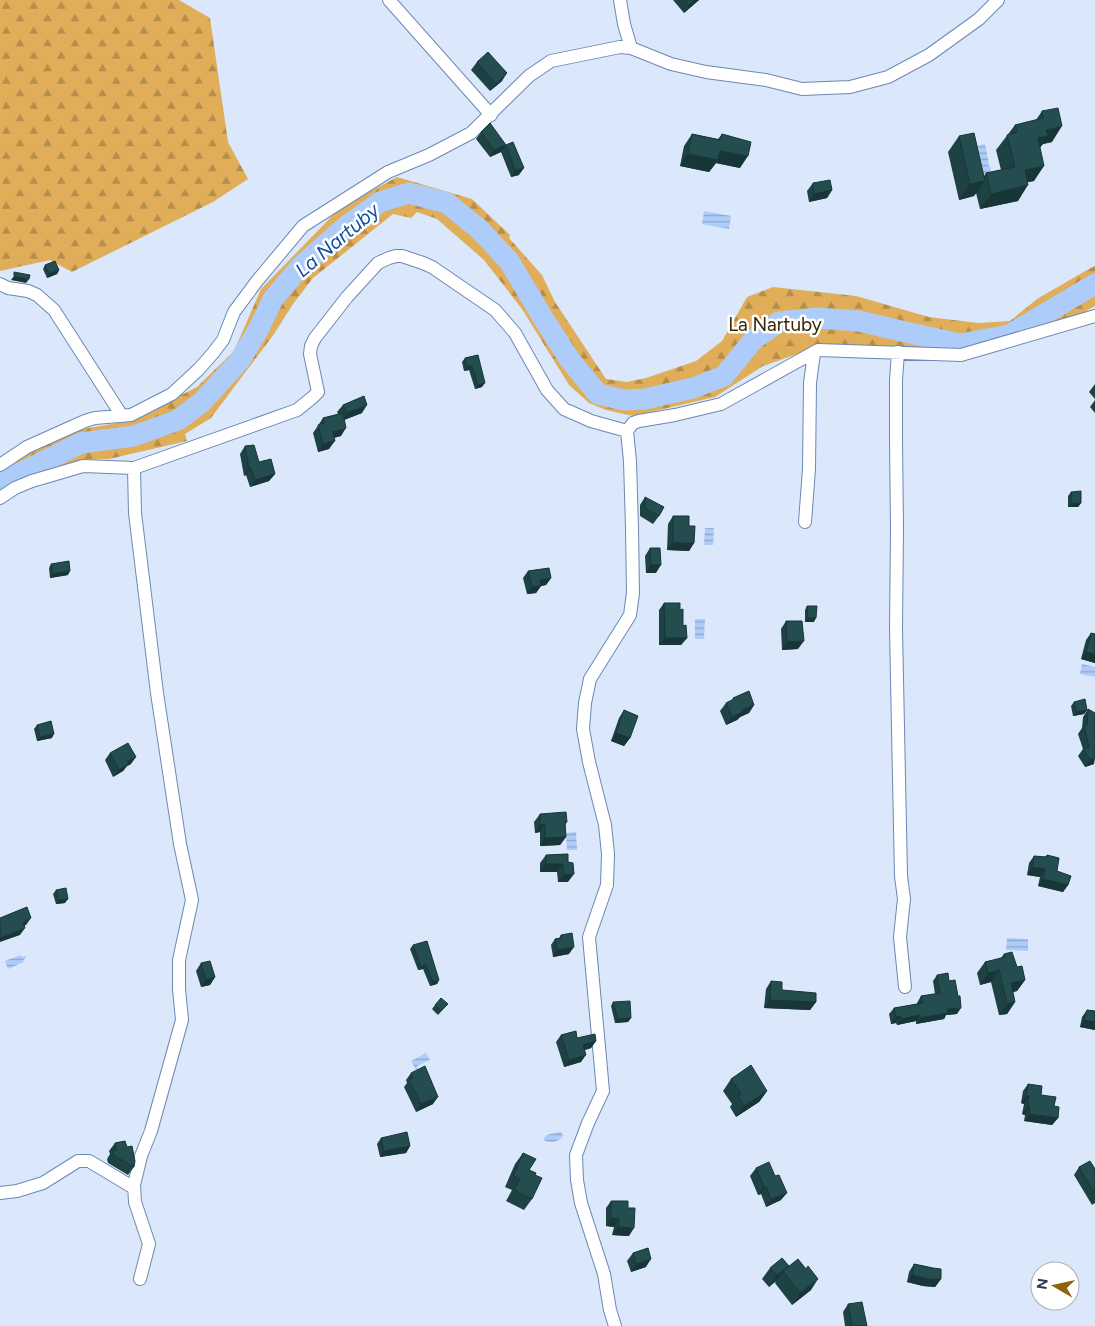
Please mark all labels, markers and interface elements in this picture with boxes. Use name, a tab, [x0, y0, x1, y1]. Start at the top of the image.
water label: La Nartuby	[290, 197, 385, 282]
park label: La Nartuby	[728, 313, 822, 336]
north arrow	[1030, 1261, 1080, 1311]
text: N	[1033, 1277, 1052, 1291]

